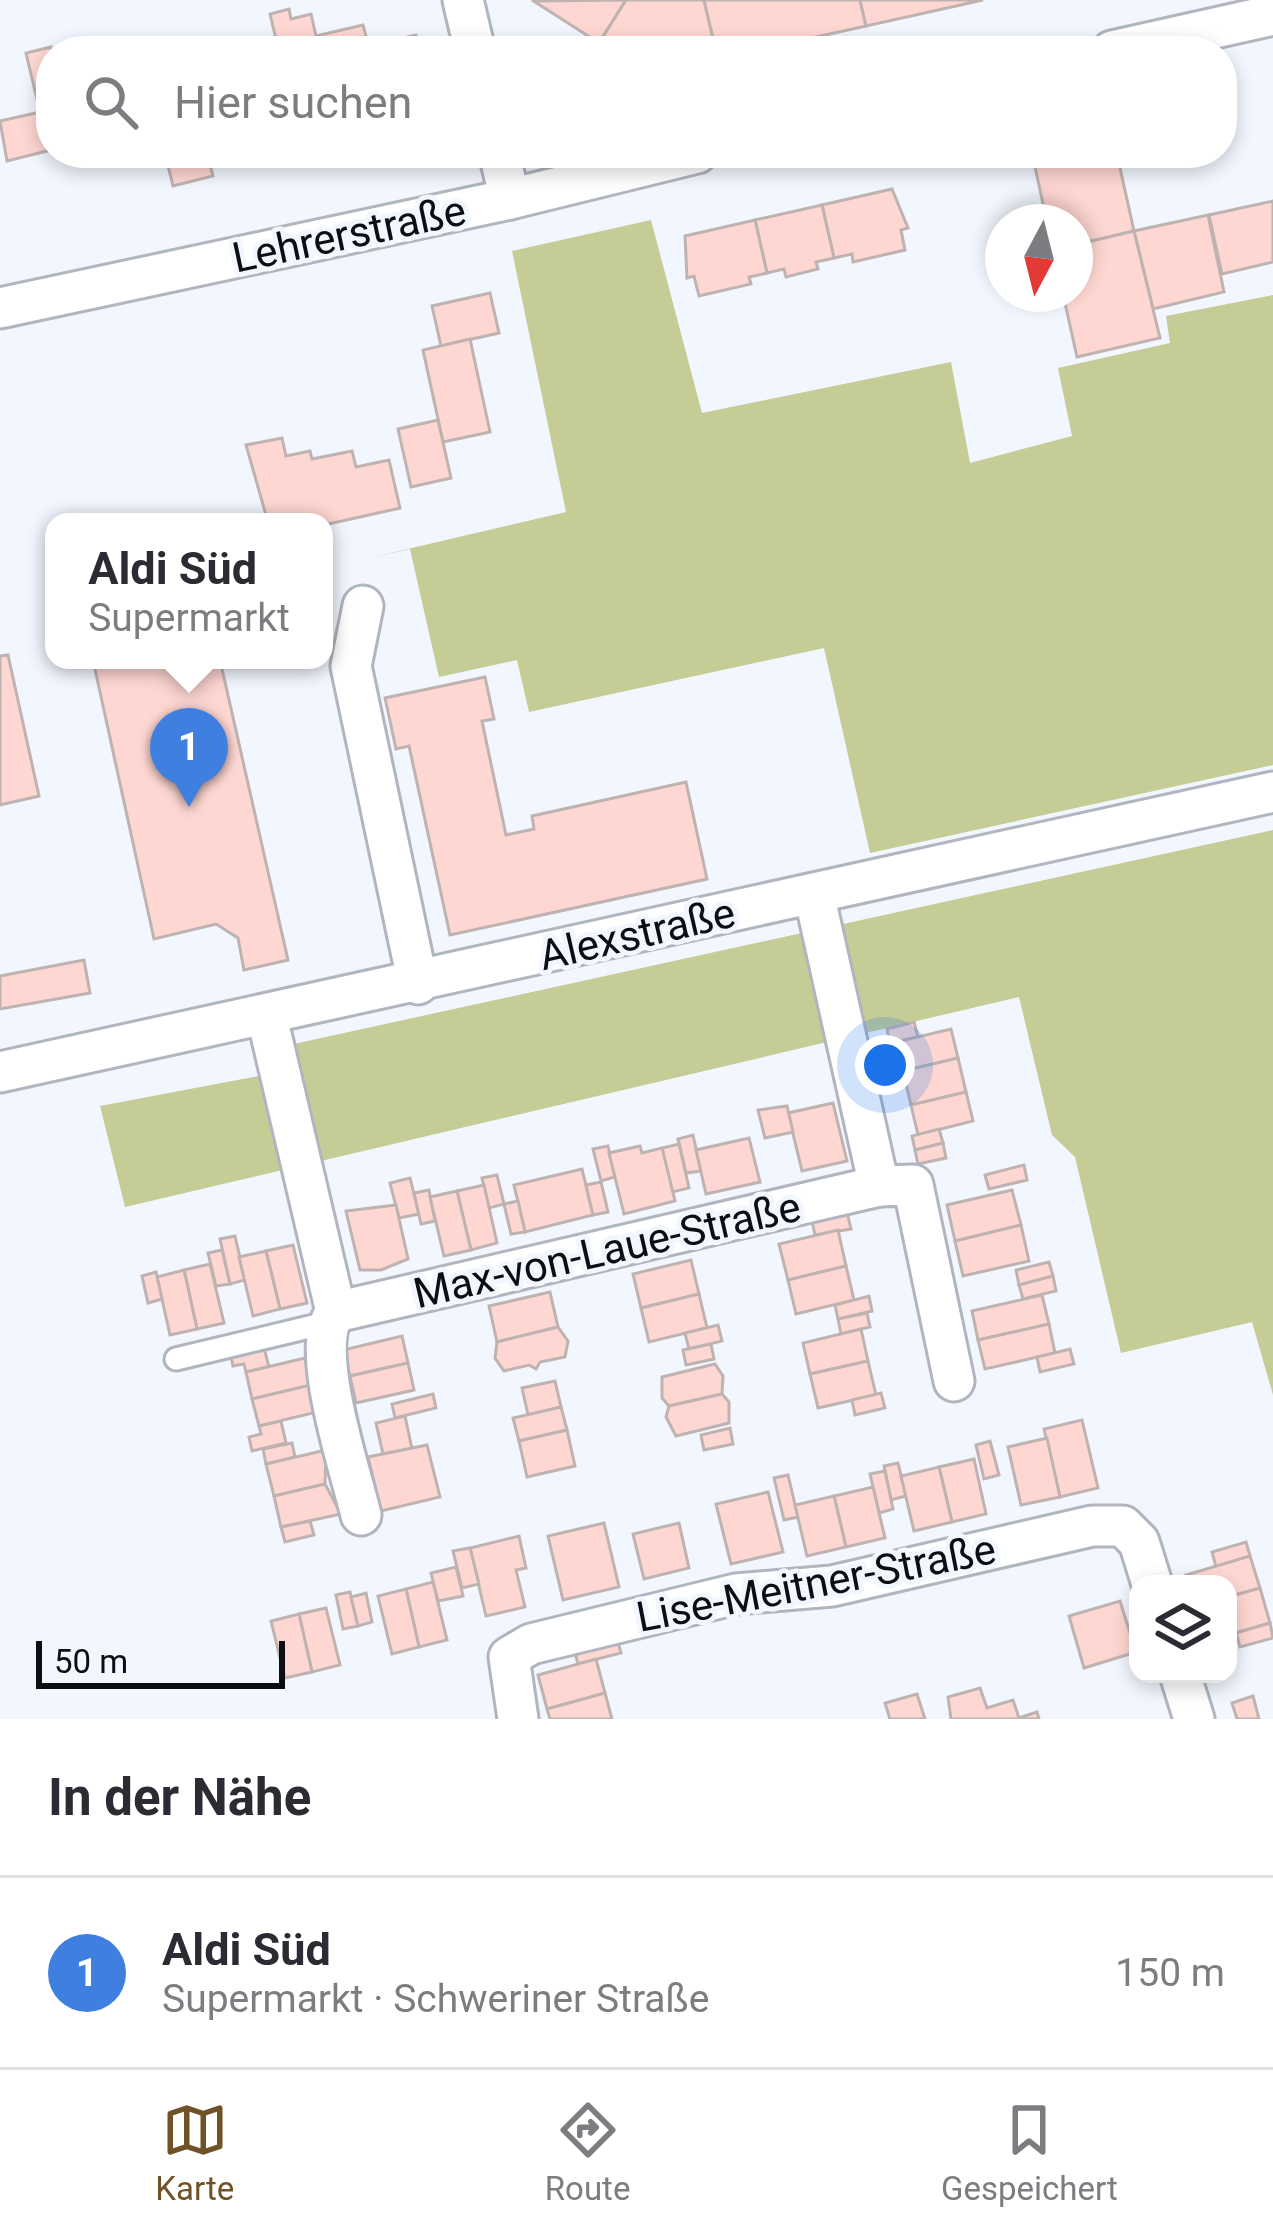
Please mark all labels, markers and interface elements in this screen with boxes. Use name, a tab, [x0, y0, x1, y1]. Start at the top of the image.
search box	[36, 36, 1237, 168]
icon: search	[78, 69, 144, 135]
text: Hier suchen	[174, 76, 412, 129]
street label: Lehrerstraße	[228, 185, 470, 283]
north arrow	[985, 204, 1093, 312]
popup	[45, 513, 333, 669]
text: Aldi Süd	[88, 542, 257, 595]
text: Supermarkt	[88, 595, 290, 641]
pin: 1	[150, 708, 228, 807]
street label: Alexstraße	[534, 888, 740, 980]
your location	[855, 1035, 915, 1095]
street label: Max-von-Laue-Straße	[409, 1182, 805, 1318]
street label: Lise-Meitner-Straße	[632, 1524, 1000, 1642]
map controls	[1129, 1575, 1237, 1683]
button: layers	[1129, 1575, 1237, 1683]
scale bar	[36, 1635, 285, 1688]
text: 50 m	[54, 1642, 128, 1681]
text: In der Nähe	[48, 1768, 311, 1827]
text: Aldi Süd	[162, 1923, 331, 1976]
text: 1	[76, 1950, 98, 1996]
text: 150 m	[1115, 1950, 1225, 1996]
text: Supermarkt · Schweriner Straße	[162, 1976, 709, 2022]
tab: Karte	[155, 2097, 234, 2208]
tab: Route	[545, 2097, 630, 2208]
tab: Gespeichert	[941, 2097, 1118, 2208]

